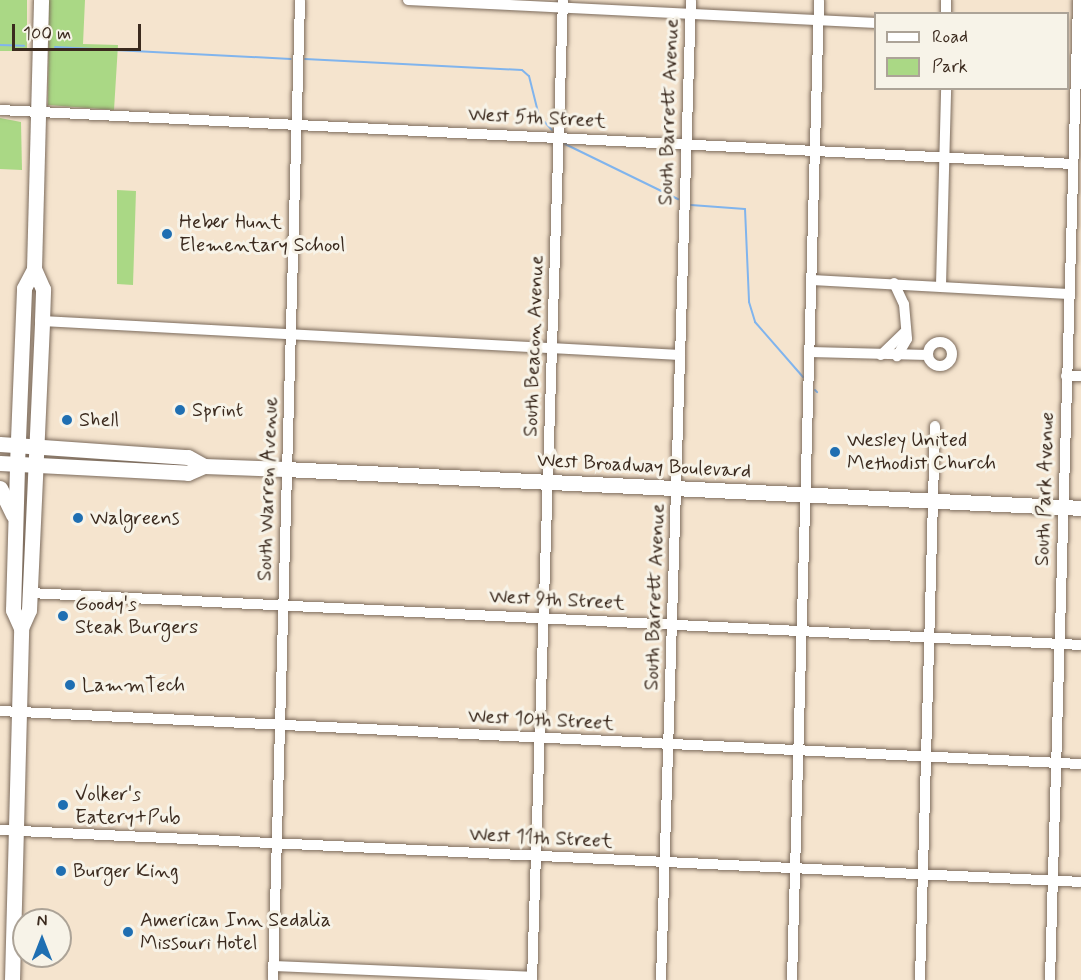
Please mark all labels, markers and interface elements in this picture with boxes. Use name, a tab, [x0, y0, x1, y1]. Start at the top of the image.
scale bar	[15, 12, 144, 50]
legend	[874, 12, 1069, 90]
street label: South Barrett Avenue	[654, 18, 684, 206]
text: 100 m	[23, 22, 71, 46]
text: Road	[932, 25, 968, 49]
text: Park	[932, 55, 968, 79]
street label: West 5th Street	[468, 102, 606, 134]
place label: Heber Hunt Elementary School	[179, 210, 345, 257]
marker: Heber Hunt Elementary School	[160, 227, 174, 241]
street label: South Beacon Avenue	[519, 255, 549, 437]
place label: Sprint	[192, 398, 243, 422]
street label: South Warren Avenue	[253, 398, 283, 580]
marker: Sprint	[173, 403, 187, 417]
place label: Shell	[79, 408, 119, 432]
street label: South Park Avenue	[1030, 410, 1060, 568]
marker: Shell	[60, 413, 74, 427]
place label: Wesley United Methodist Church	[847, 428, 996, 475]
marker: Wesley United Methodist Church	[828, 445, 842, 459]
street label: West Broadway Boulevard	[538, 448, 750, 484]
street label: South Barrett Avenue	[640, 503, 670, 691]
place label: Walgreens	[90, 506, 180, 530]
marker: Walgreens	[71, 511, 85, 525]
street label: West 9th Street	[489, 584, 625, 616]
place label: Goody's Steak Burgers	[75, 592, 195, 639]
marker: Goody's Steak Burgers	[56, 609, 70, 623]
place label: LammTech	[82, 673, 185, 697]
marker: LammTech	[63, 678, 77, 692]
street label: West 10th Street	[467, 704, 615, 736]
place label: Volker's Eatery+Pub	[75, 782, 181, 829]
marker: Volker's Eatery+Pub	[56, 798, 70, 812]
street label: West 11th Street	[469, 822, 613, 854]
place label: Burger King	[73, 859, 176, 883]
marker: Burger King	[54, 864, 68, 878]
north arrow	[12, 908, 72, 968]
place label: American Inn Sedalia Missouri Hotel	[140, 909, 325, 956]
text: N	[37, 911, 47, 932]
marker: American Inn Sedalia Missouri Hotel	[121, 925, 135, 939]

